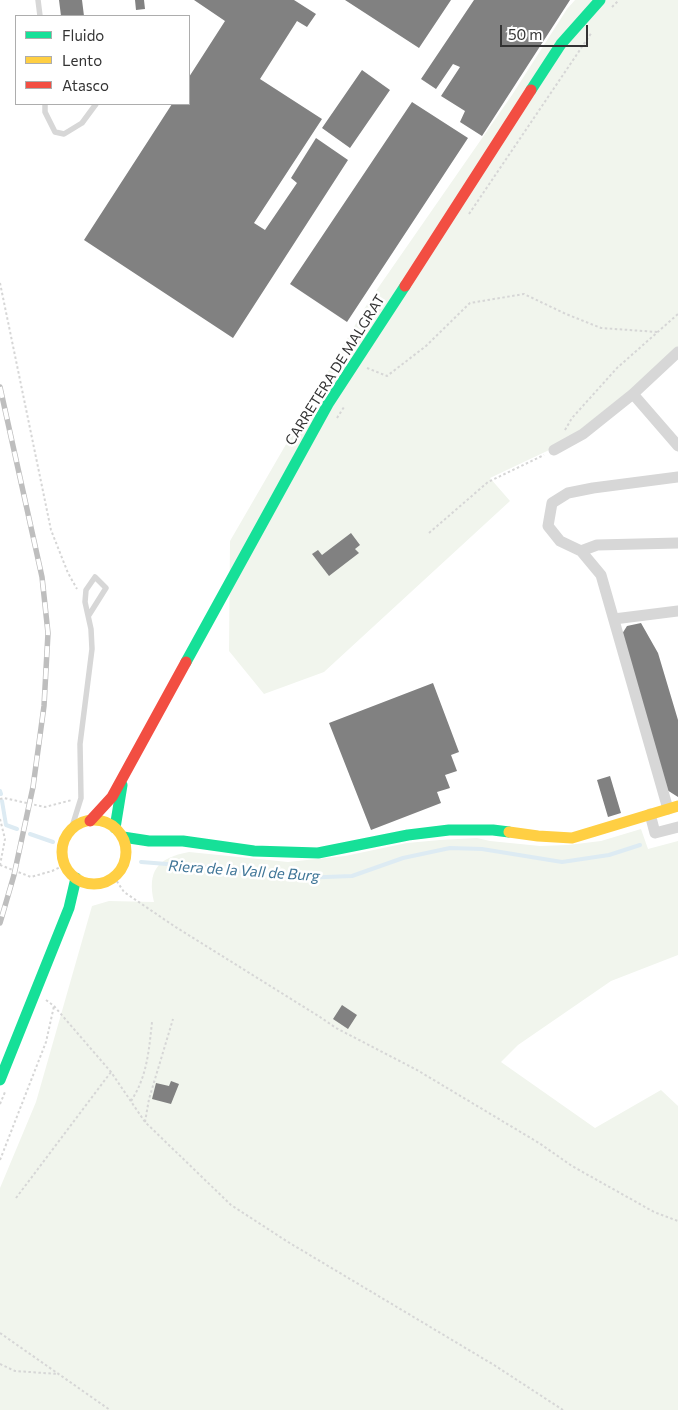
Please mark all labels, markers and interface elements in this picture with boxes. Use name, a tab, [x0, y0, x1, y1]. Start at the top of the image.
legend	[15, 15, 190, 105]
scale bar	[503, 15, 590, 47]
text: 50 m	[508, 25, 542, 43]
text: Fluido	[62, 26, 104, 44]
text: Lento	[62, 51, 102, 69]
text: Atasco	[62, 76, 109, 94]
street label: CARRETERA DE MALGRAT	[282, 292, 388, 448]
water label: Riera de la Vall de Burg	[168, 857, 320, 885]

